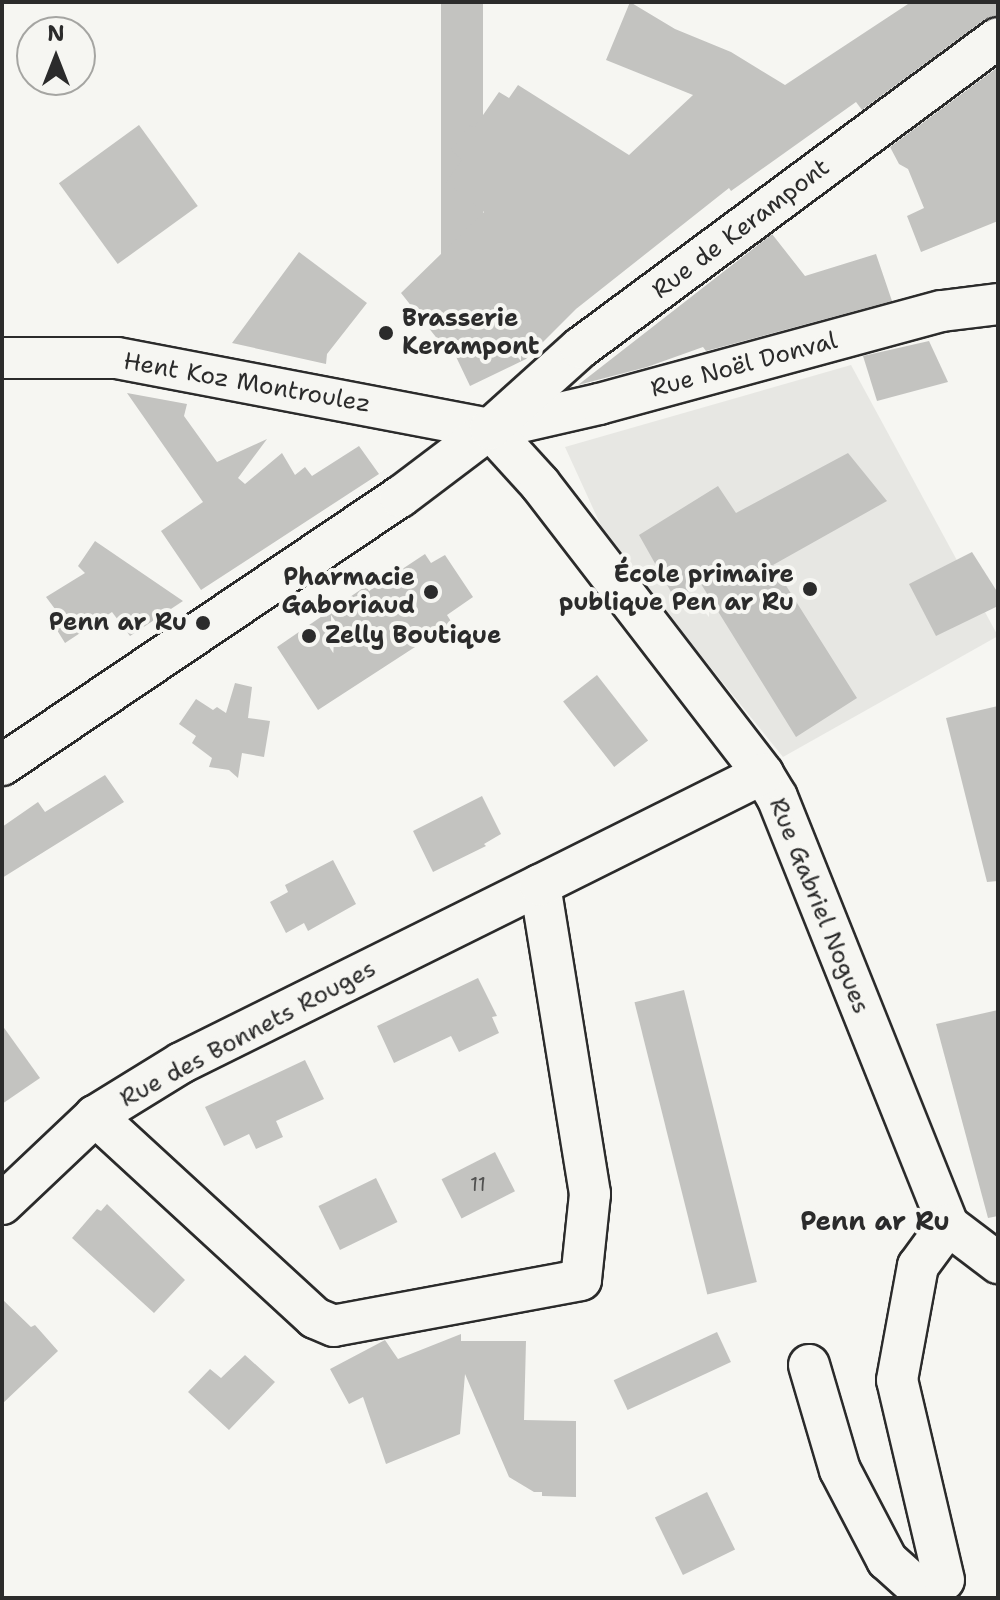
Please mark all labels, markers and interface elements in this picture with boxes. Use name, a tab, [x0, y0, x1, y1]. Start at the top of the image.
north arrow	[16, 16, 96, 96]
text: N	[47, 19, 65, 48]
street label: Rue de Kerampont	[647, 153, 835, 305]
place label: Brasserie Kerampont	[402, 305, 539, 361]
marker: Brasserie Kerampont	[377, 324, 395, 342]
street label: Rue Noël Donval	[648, 326, 840, 404]
street label: Hent Koz Montroulez	[121, 347, 373, 419]
place label: École primaire publique Pen ar Ru	[559, 561, 794, 617]
place label: Pharmacie Gaboriaud	[281, 564, 415, 620]
marker: École primaire publique Pen ar Ru	[801, 580, 819, 598]
marker: Pharmacie Gaboriaud	[422, 583, 440, 601]
place label: Penn ar Ru	[49, 609, 187, 637]
marker: Penn ar Ru	[194, 614, 212, 632]
place label: Zelly Boutique	[325, 622, 501, 650]
marker: Zelly Boutique	[300, 627, 318, 645]
street label: Rue Gabriel Nogues	[763, 794, 875, 1018]
street label: Rue des Bonnets Rouges	[115, 954, 381, 1114]
house number: 11	[470, 1172, 486, 1196]
district label: Penn ar Ru	[800, 1205, 950, 1237]

